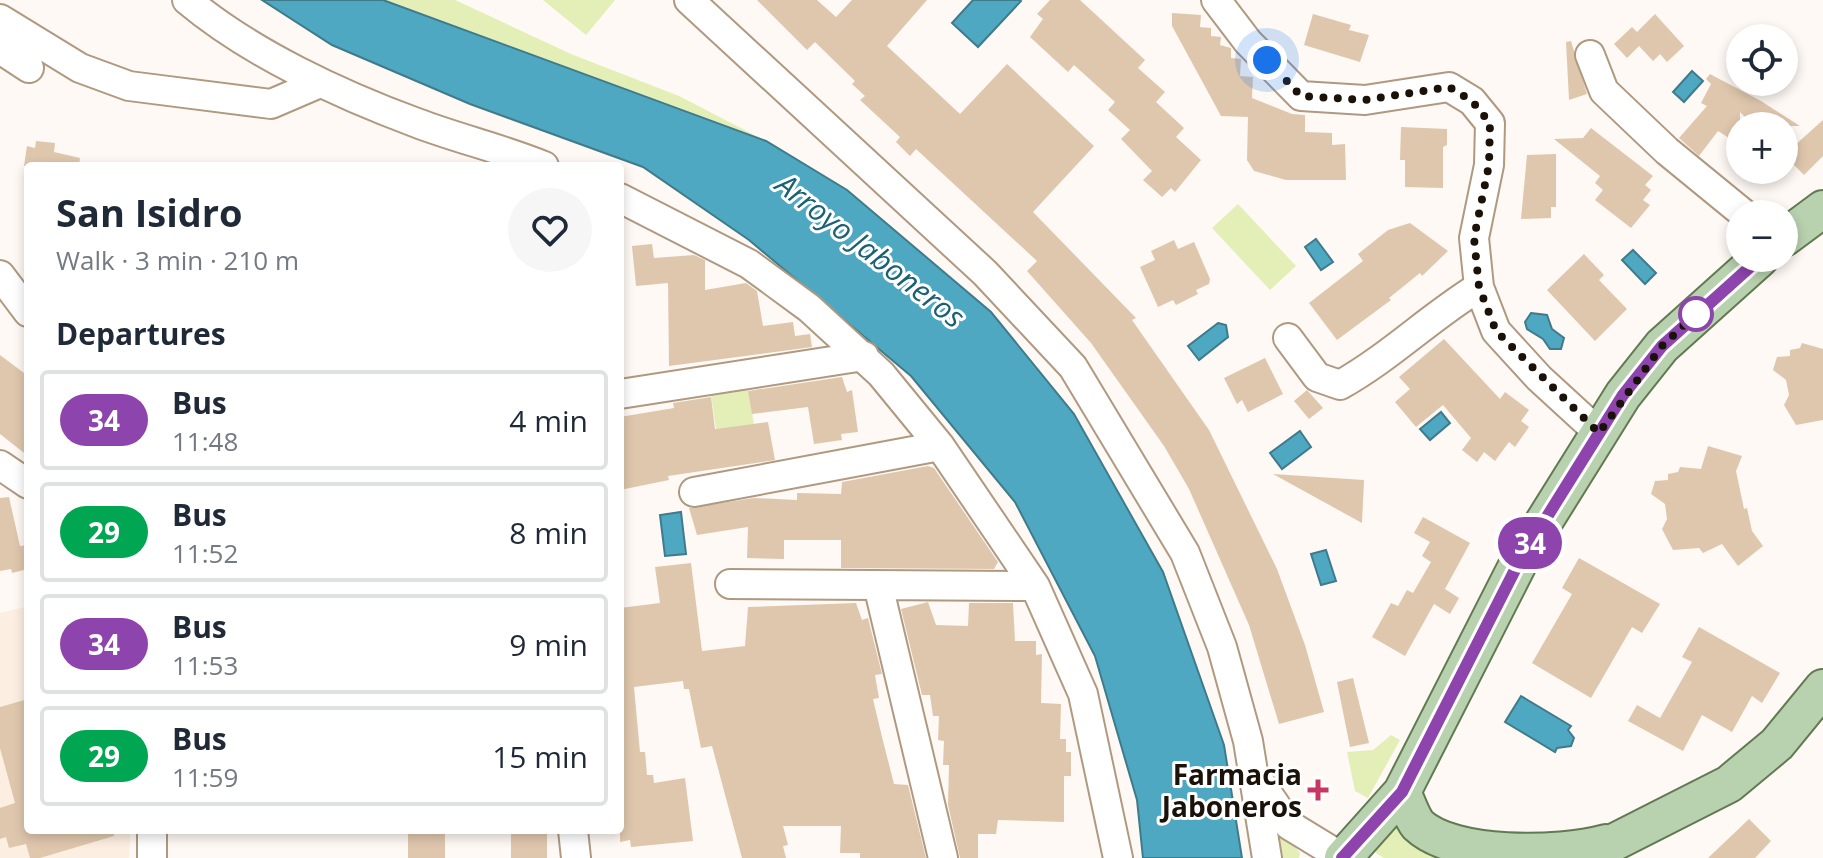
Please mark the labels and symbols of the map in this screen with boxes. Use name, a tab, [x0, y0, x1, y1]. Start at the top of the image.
your location	[1247, 40, 1287, 80]
water label: Arroyo Jaboneros	[767, 162, 974, 337]
unlabelled marker	[1679, 297, 1713, 331]
line badge: 34	[1494, 517, 1566, 569]
place label: Farmacia Jaboneros	[1159, 755, 1302, 825]
marker: Farmacia Jaboneros	[1309, 781, 1327, 799]

